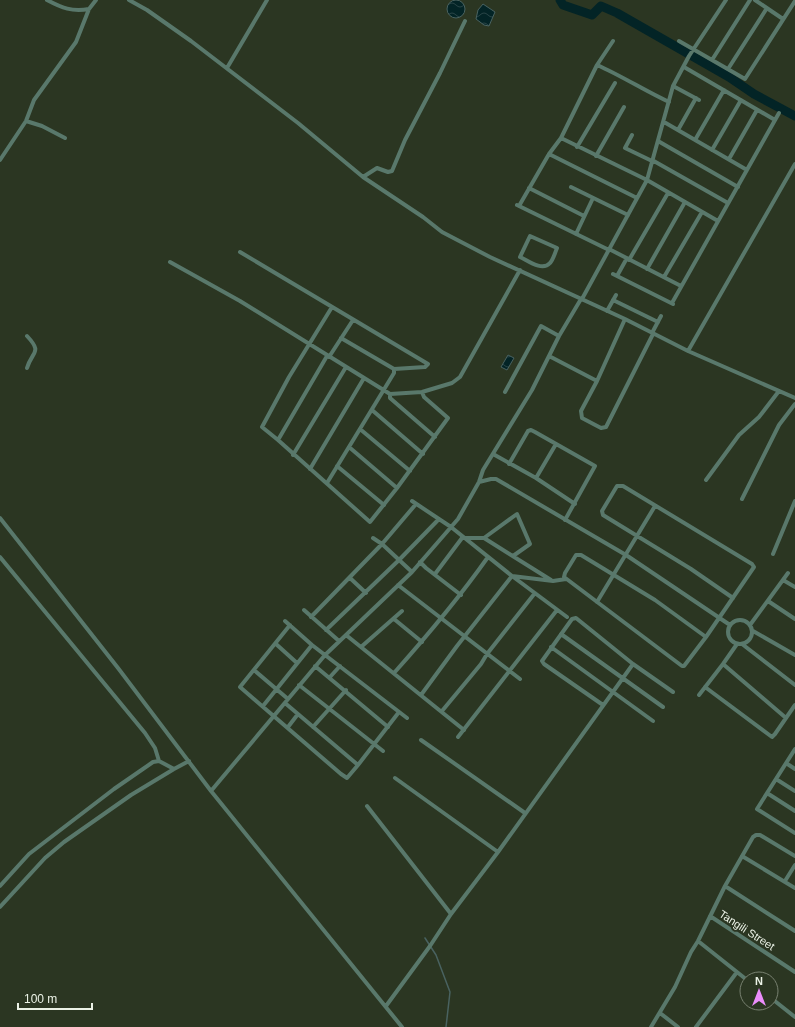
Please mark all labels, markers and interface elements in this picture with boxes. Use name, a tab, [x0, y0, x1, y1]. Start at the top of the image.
street label: Tangili Street	[717, 908, 777, 952]
north arrow	[739, 971, 779, 1011]
text: N	[755, 975, 763, 987]
scale bar	[18, 985, 92, 1011]
text: 100 m	[24, 992, 57, 1006]

